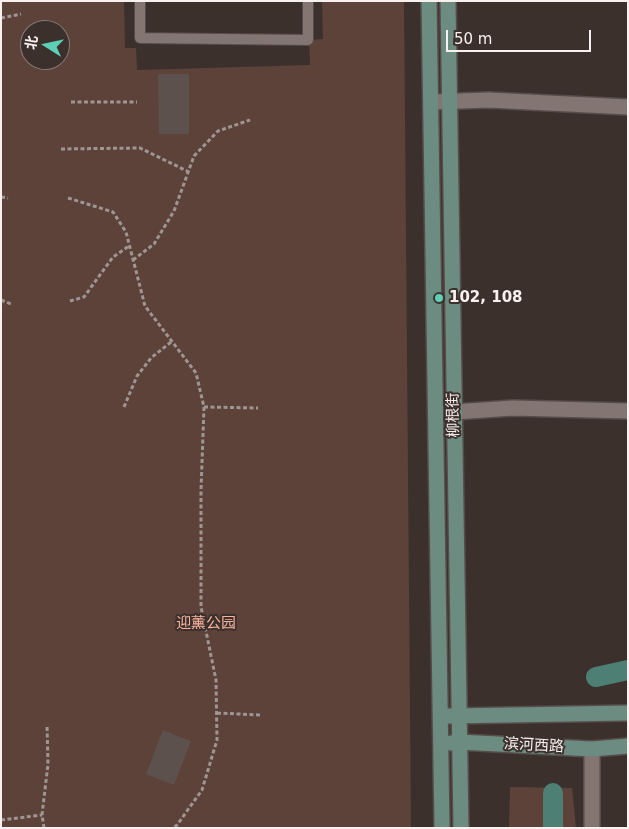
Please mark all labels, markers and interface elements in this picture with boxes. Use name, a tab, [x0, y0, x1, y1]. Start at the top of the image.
north arrow	[20, 20, 70, 70]
scale bar	[449, 20, 594, 52]
text: 50 m	[454, 30, 492, 48]
text: 北	[22, 34, 40, 51]
place label: 102, 108	[449, 289, 523, 307]
marker: 102, 108	[433, 292, 445, 304]
street label: 柳根街	[445, 392, 463, 438]
park label: 迎薰公园	[176, 615, 236, 633]
street label: 滨河西路	[504, 735, 564, 757]

